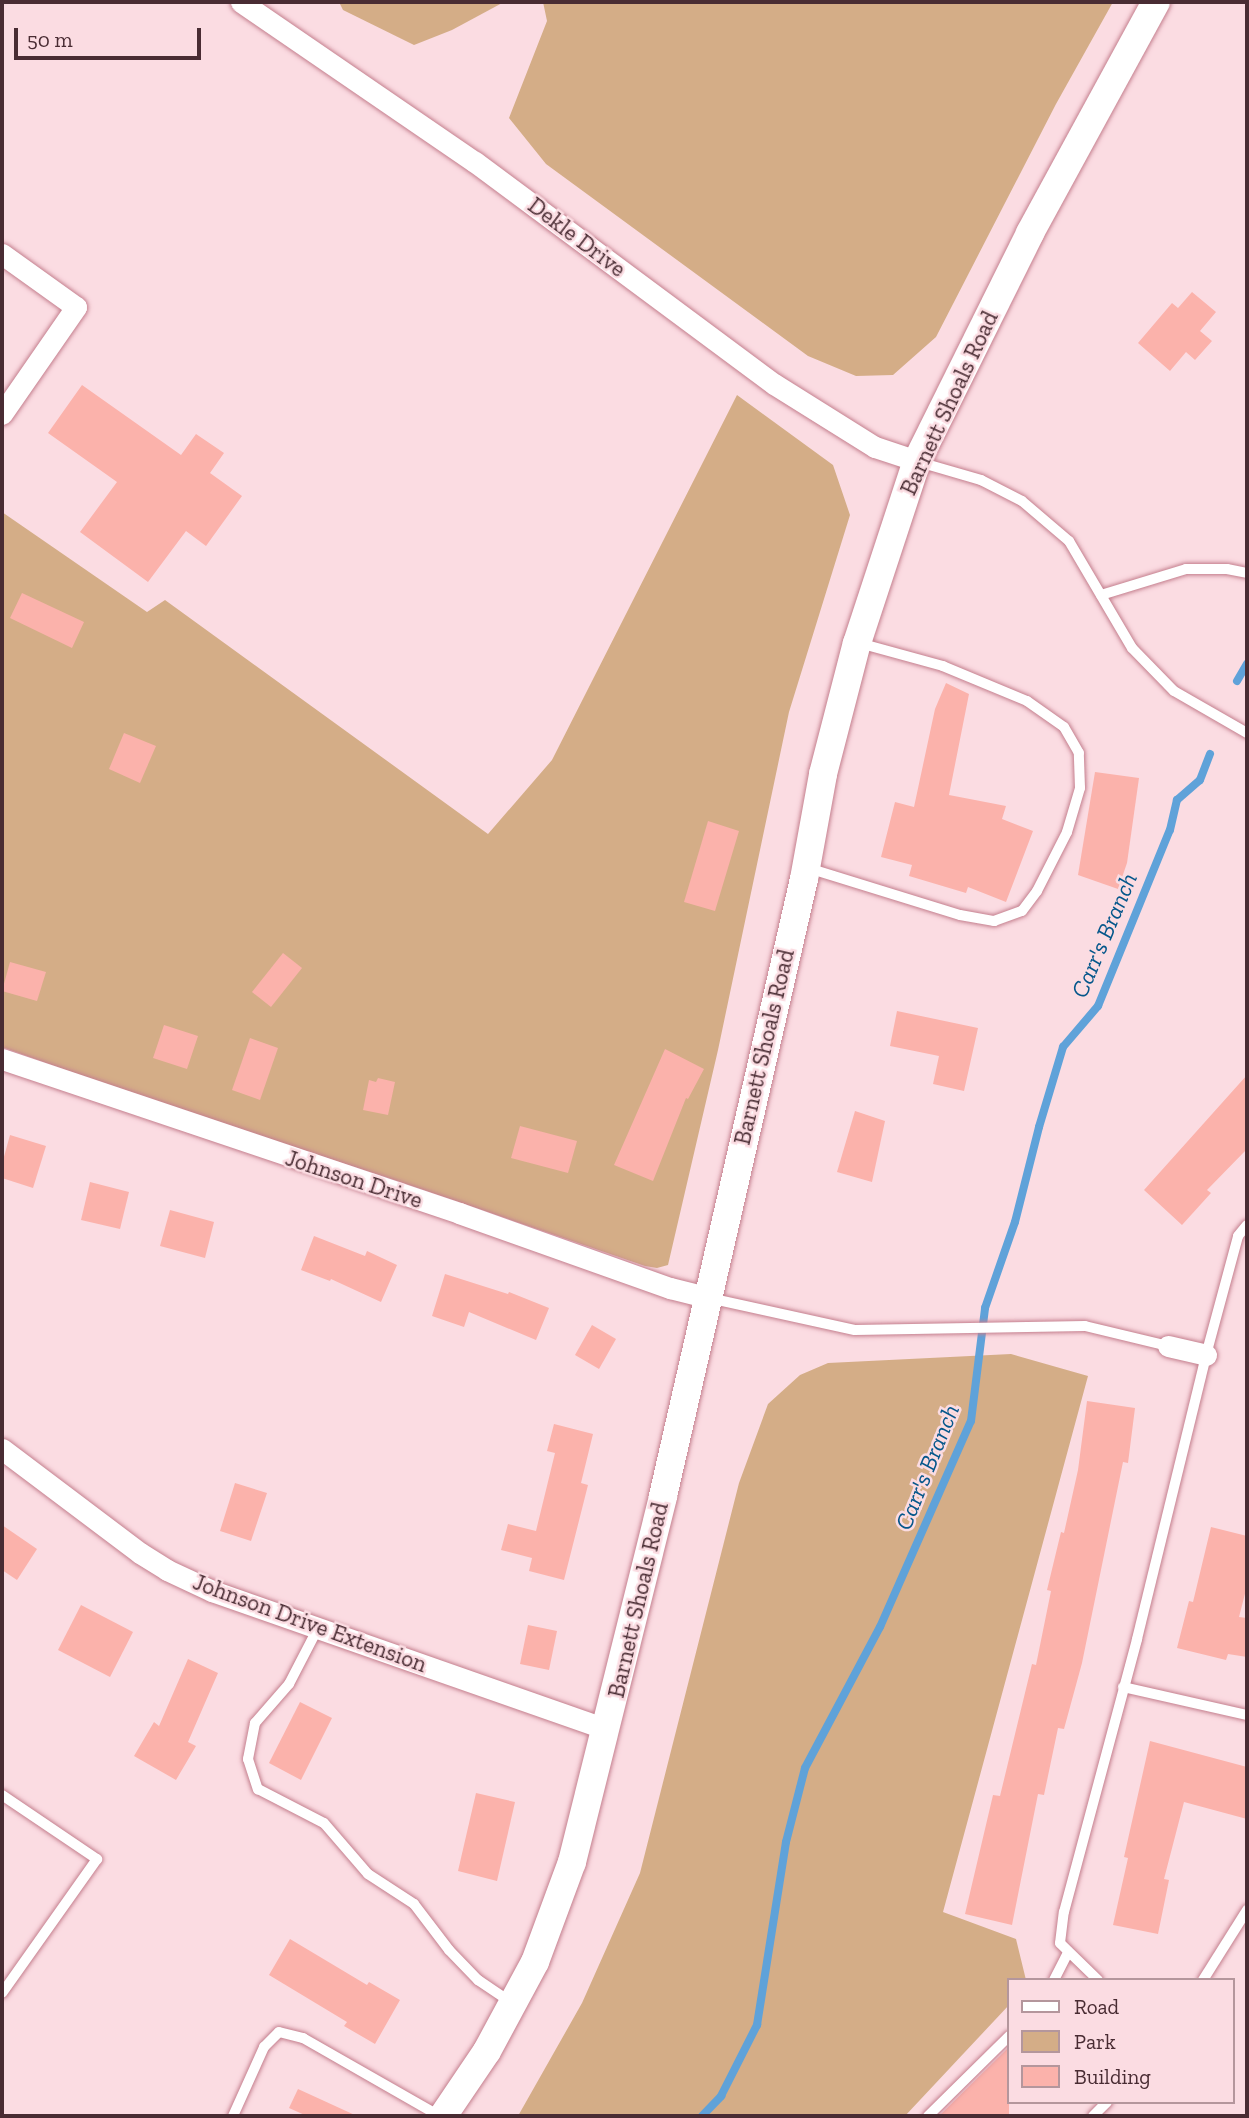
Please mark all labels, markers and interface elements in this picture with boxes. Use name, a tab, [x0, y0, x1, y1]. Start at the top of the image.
scale bar	[18, 14, 205, 58]
text: 50 m	[27, 27, 73, 52]
street label: Dekle Drive	[523, 191, 631, 283]
street label: Barnett Shoals Road	[894, 307, 1004, 499]
water label: Carr's Branch	[1065, 868, 1143, 1002]
street label: Barnett Shoals Road	[728, 947, 800, 1147]
street label: Johnson Drive	[282, 1144, 426, 1214]
water label: Carr's Branch	[889, 1400, 965, 1534]
street label: Barnett Shoals Road	[602, 1500, 674, 1700]
street label: Johnson Drive Extension	[189, 1568, 431, 1678]
legend	[1007, 1978, 1235, 2104]
text: Road	[1074, 1994, 1119, 2019]
text: Park	[1074, 2029, 1116, 2054]
text: Building	[1074, 2064, 1151, 2089]

